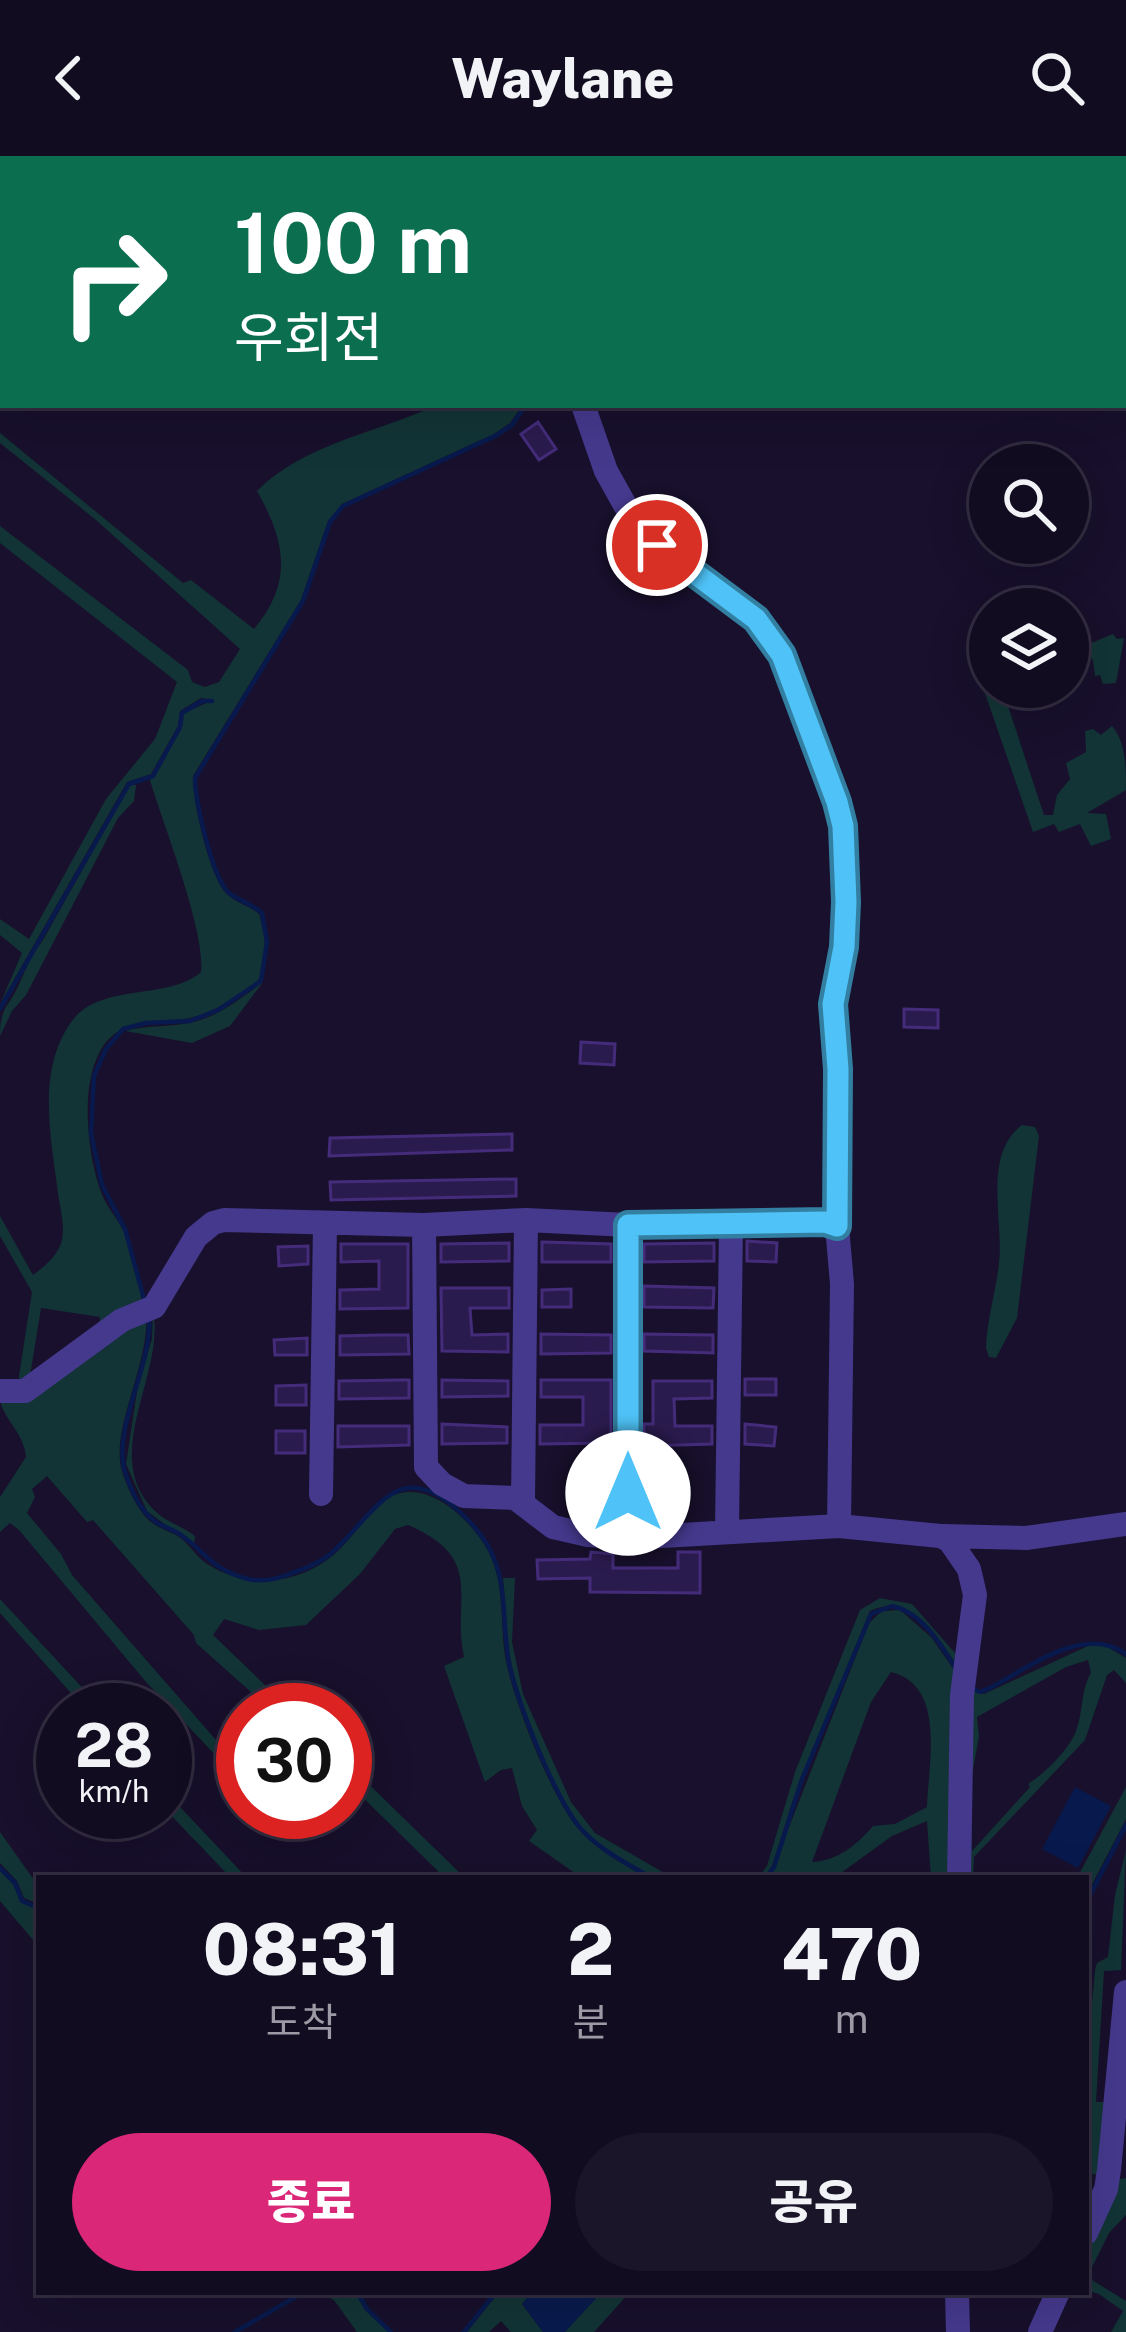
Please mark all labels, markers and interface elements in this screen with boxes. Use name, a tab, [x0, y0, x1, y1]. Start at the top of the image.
icon: back	[36, 45, 102, 111]
icon: search	[1024, 45, 1090, 111]
text: Waylane	[451, 47, 675, 110]
text: 100 m	[234, 193, 472, 292]
icon: right	[36, 204, 192, 360]
text: 우회전	[234, 306, 383, 369]
map controls	[969, 444, 1089, 708]
button: search	[969, 444, 1089, 564]
pin	[606, 494, 708, 596]
icon: arrive	[624, 512, 690, 578]
button: layers	[969, 588, 1089, 708]
position arrow	[565, 1430, 691, 1556]
speed limit sign: 30	[216, 1683, 372, 1839]
text: 28	[75, 1710, 153, 1781]
text: km/h	[79, 1773, 149, 1809]
text: 08:31	[203, 1907, 401, 1991]
text: 2	[567, 1907, 614, 1991]
text: 470	[781, 1912, 922, 1996]
text: m	[835, 1996, 869, 2042]
text: 도착	[266, 1999, 338, 2045]
text: 분	[573, 1999, 609, 2045]
button: 종료	[72, 2133, 551, 2271]
button: 공유	[575, 2133, 1053, 2271]

